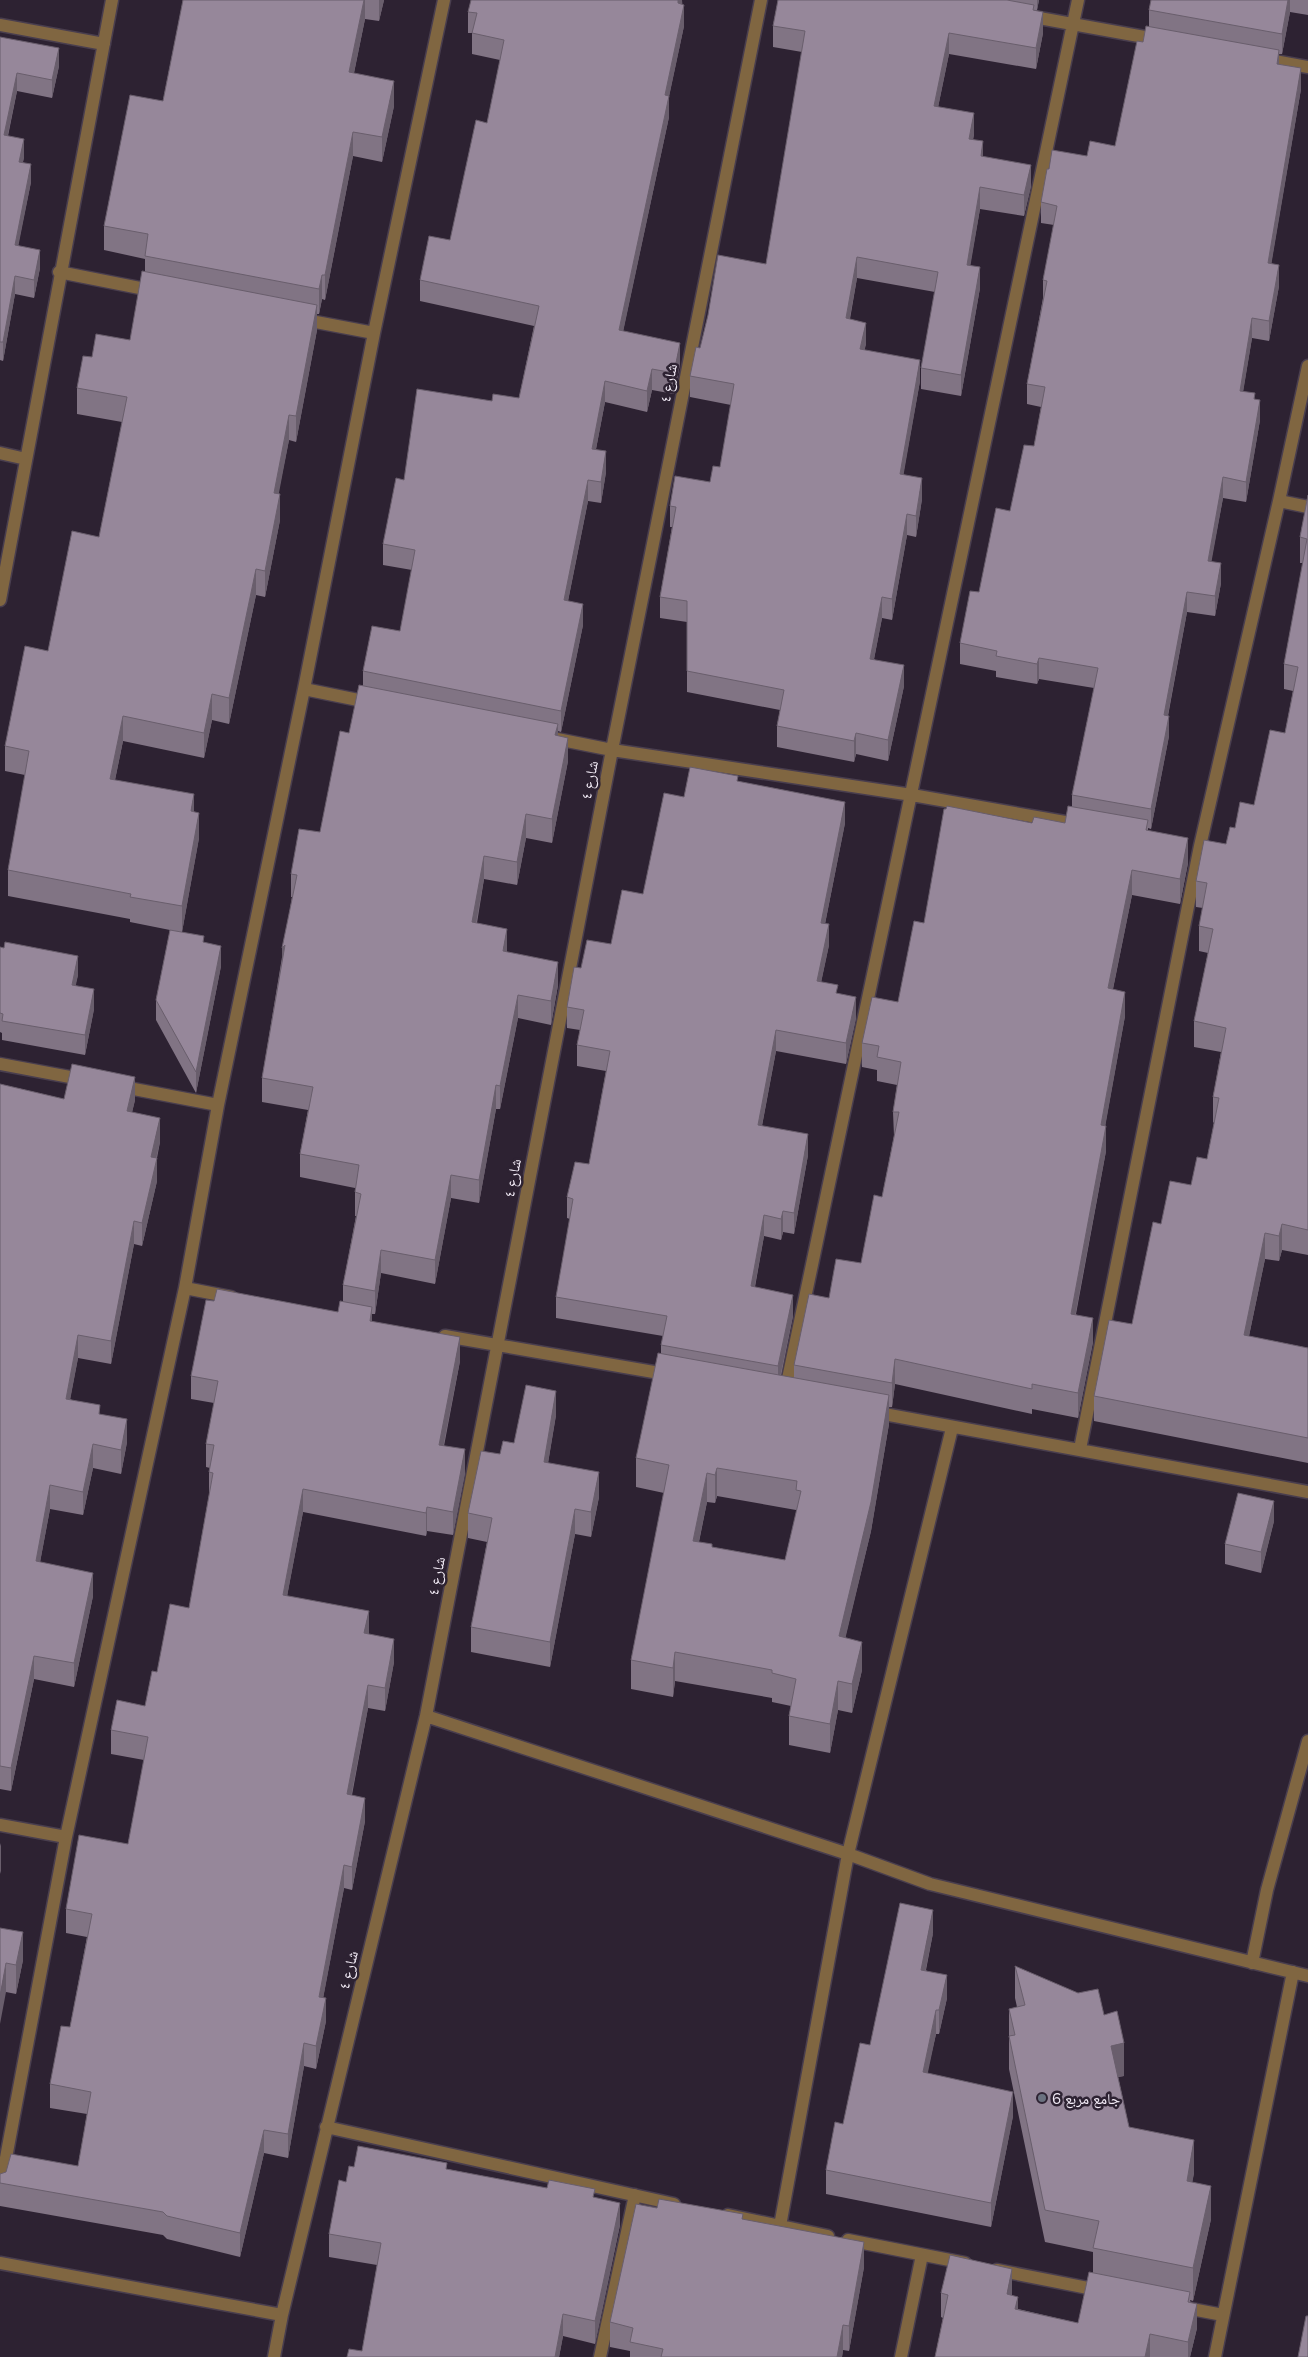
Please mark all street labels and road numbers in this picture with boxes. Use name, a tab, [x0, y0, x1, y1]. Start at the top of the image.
street label: شارع ٤	[655, 362, 682, 404]
street label: شارع ٤	[576, 759, 603, 801]
street label: شارع ٤	[499, 1157, 526, 1199]
street label: شارع ٤	[423, 1555, 450, 1597]
street label: شارع ٤	[334, 1949, 363, 1992]

